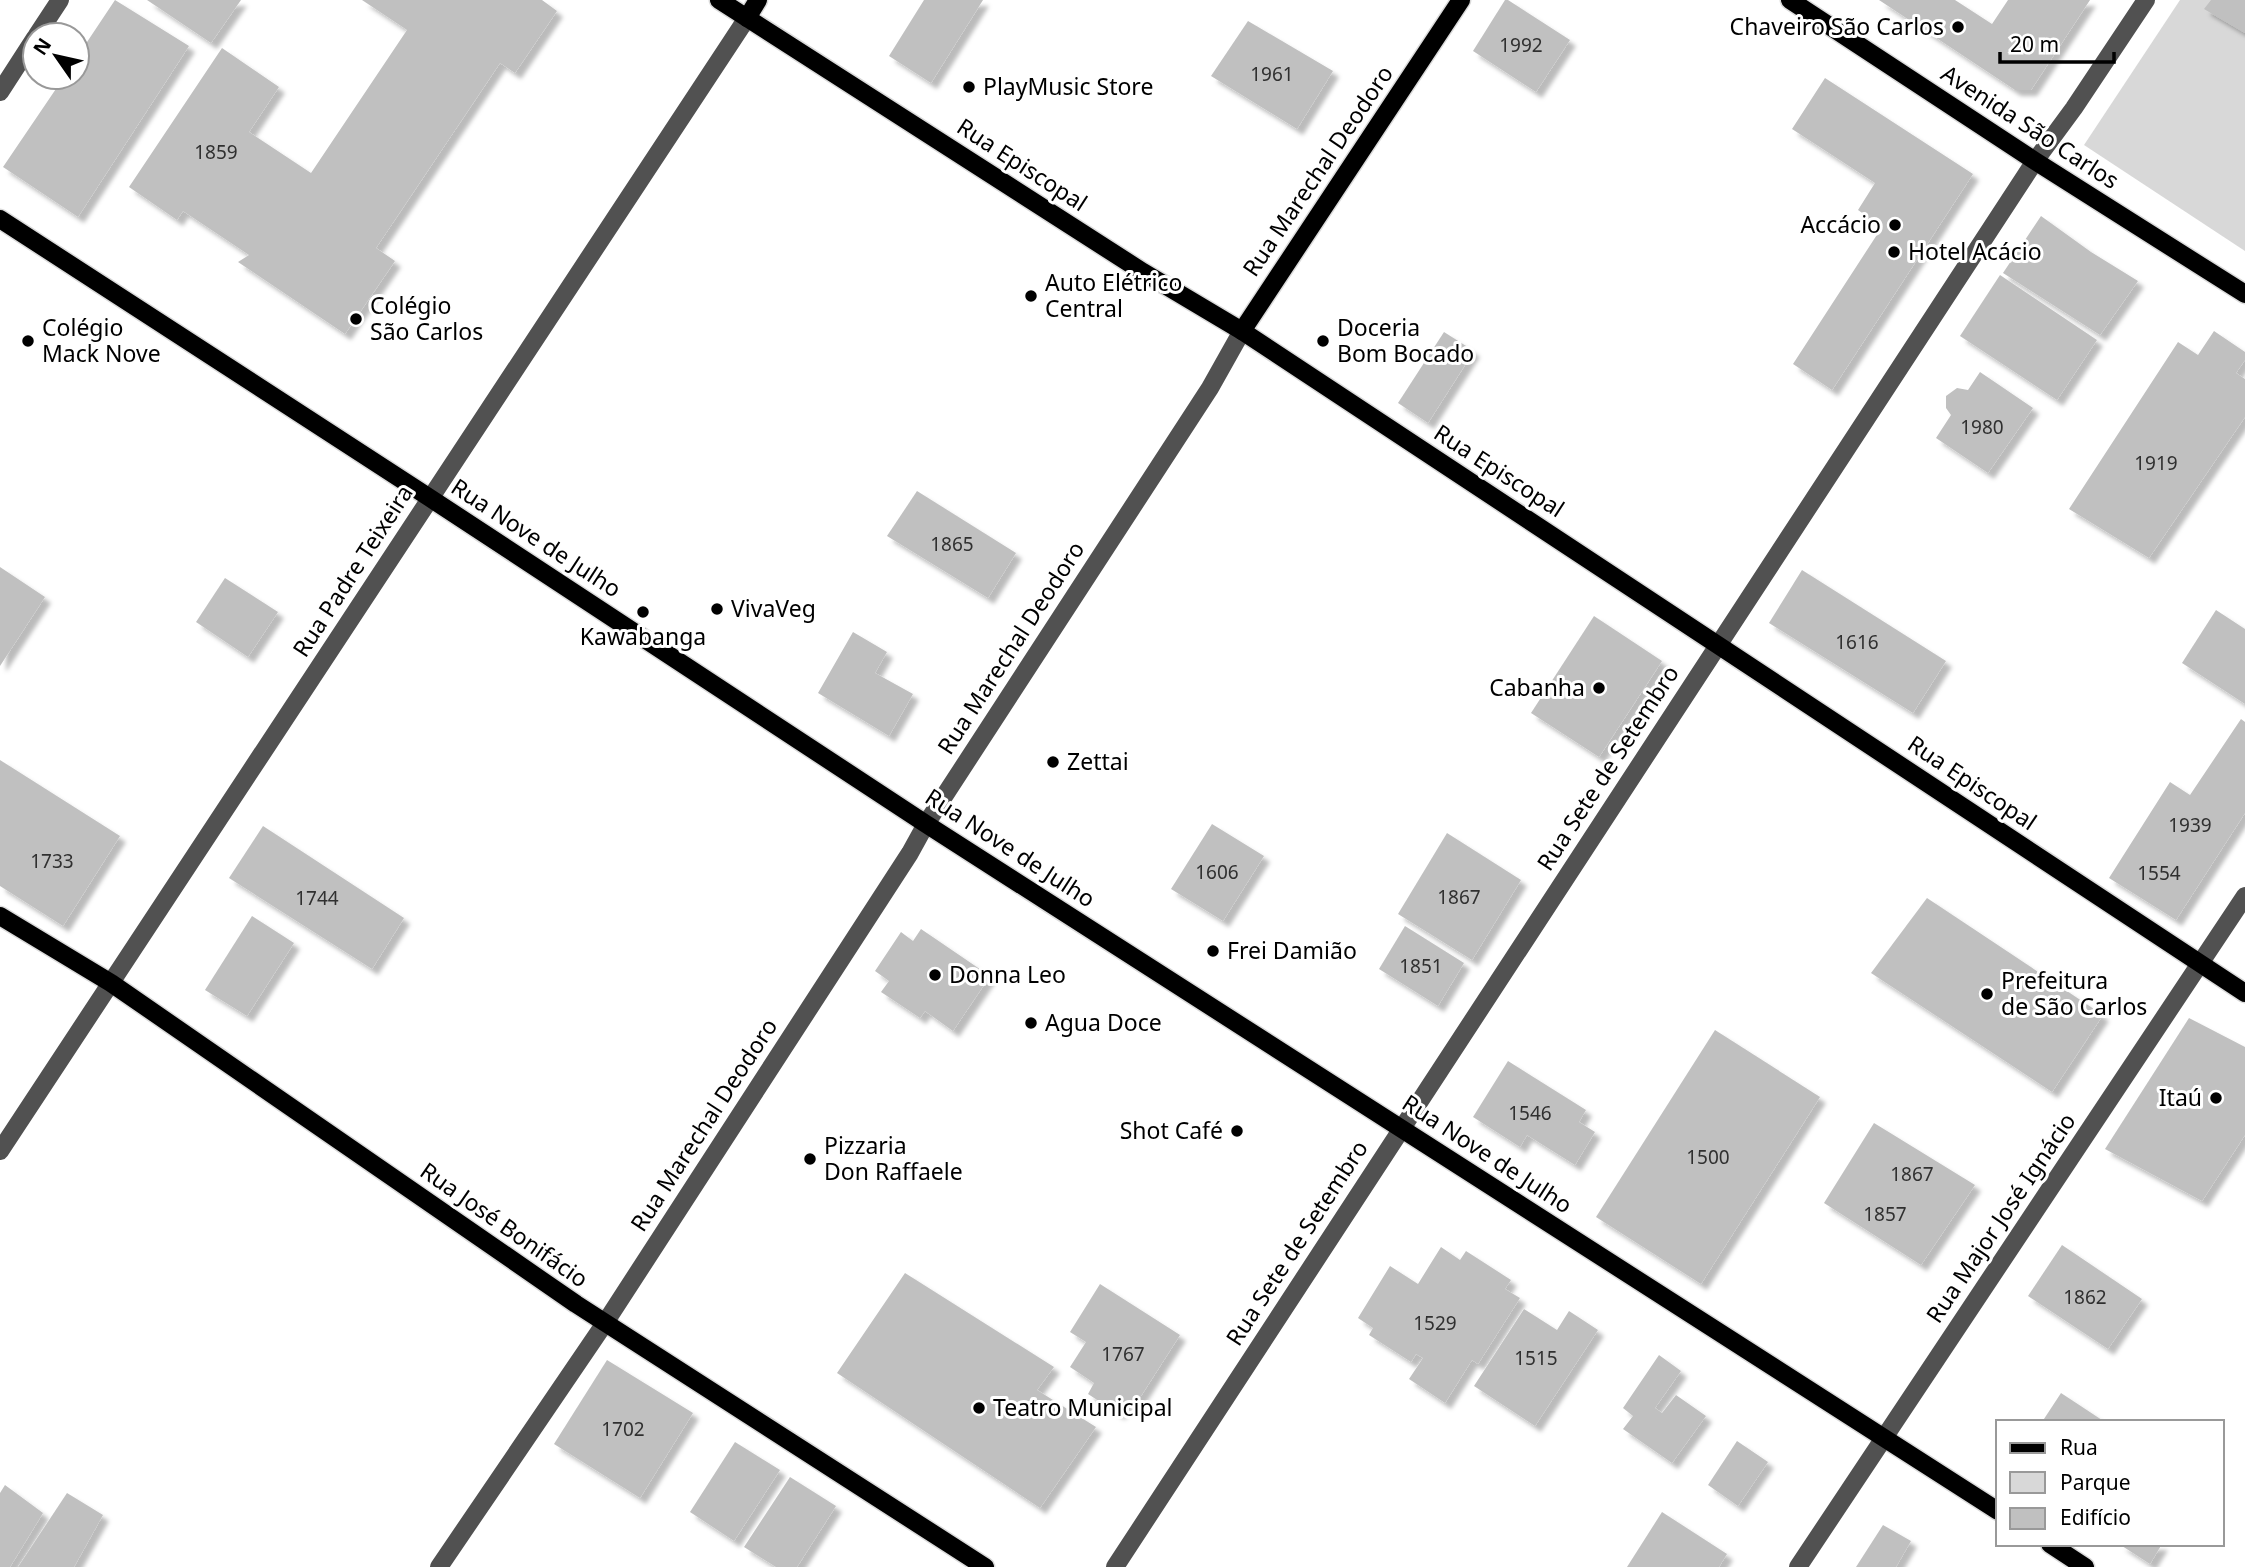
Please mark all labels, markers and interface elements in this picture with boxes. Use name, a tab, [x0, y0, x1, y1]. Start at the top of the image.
place label: Chaveiro São Carlos	[1730, 10, 1944, 42]
marker: Chaveiro São Carlos	[1950, 19, 1966, 35]
north arrow	[21, 21, 91, 91]
scale bar	[2000, 21, 2114, 65]
text: 20 m	[2010, 30, 2059, 58]
house number: 1992	[1499, 32, 1543, 58]
text: N	[27, 33, 57, 60]
street label: Avenida São Carlos	[1936, 57, 2126, 196]
street label: Rua Marechal Deodoro	[1235, 59, 1400, 282]
house number: 1961	[1250, 61, 1294, 87]
place label: PlayMusic Store	[983, 70, 1153, 102]
marker: PlayMusic Store	[961, 79, 977, 95]
street label: Rua Episcopal	[951, 110, 1094, 218]
house number: 1859	[194, 139, 238, 165]
place label: Accácio	[1800, 208, 1881, 240]
marker: Accácio	[1887, 217, 1903, 233]
place label: Hotel Acácio	[1908, 235, 2042, 267]
marker: Hotel Acácio	[1886, 244, 1902, 260]
place label: Auto Elétrico Central	[1045, 266, 1183, 324]
marker: Auto Elétrico Central	[1023, 288, 1039, 304]
place label: Colégio São Carlos	[370, 289, 483, 347]
place label: Colégio Mack Nove	[42, 311, 161, 369]
marker: Colégio São Carlos	[348, 311, 364, 327]
place label: Doceria Bom Bocado	[1337, 311, 1474, 369]
marker: Colégio Mack Nove	[20, 333, 36, 349]
marker: Doceria Bom Bocado	[1315, 333, 1331, 349]
house number: 1980	[1960, 414, 2004, 440]
street label: Rua Episcopal	[1428, 416, 1571, 524]
house number: 1919	[2134, 450, 2178, 476]
street label: Rua Nove de Julho	[445, 470, 628, 604]
street label: Rua Padre Teixeira	[285, 478, 420, 663]
house number: 1865	[930, 531, 974, 557]
street label: Rua Marechal Deodoro	[929, 535, 1091, 760]
place label: VivaVeg	[731, 592, 816, 624]
marker: VivaVeg	[709, 601, 725, 617]
marker: Kawabanga	[635, 604, 651, 620]
place label: Kawabanga	[580, 620, 706, 652]
house number: 1616	[1835, 629, 1879, 655]
street label: Rua Sete de Setembro	[1529, 659, 1686, 876]
place label: Cabanha	[1489, 671, 1585, 703]
marker: Cabanha	[1591, 680, 1607, 696]
street label: Rua Episcopal	[1902, 727, 2043, 837]
place label: Zettai	[1067, 745, 1129, 777]
marker: Zettai	[1045, 754, 1061, 770]
street label: Rua Nove de Julho	[919, 780, 1102, 914]
house number: 1939	[2168, 812, 2212, 838]
house number: 1733	[30, 848, 74, 874]
house number: 1606	[1195, 859, 1239, 885]
house number: 1554	[2137, 860, 2181, 886]
house number: 1867	[1437, 884, 1481, 910]
house number: 1744	[295, 885, 339, 911]
place label: Frei Damião	[1227, 934, 1357, 966]
marker: Frei Damião	[1205, 943, 1221, 959]
house number: 1851	[1399, 953, 1443, 979]
place label: Donna Leo	[949, 958, 1066, 990]
place label: Prefeitura de São Carlos	[2001, 964, 2147, 1022]
marker: Donna Leo	[927, 967, 943, 983]
marker: Prefeitura de São Carlos	[1979, 986, 1995, 1002]
place label: Agua Doce	[1045, 1006, 1162, 1038]
street label: Rua Marechal Deodoro	[622, 1012, 784, 1237]
marker: Agua Doce	[1023, 1015, 1039, 1031]
place label: Itaú	[2159, 1081, 2202, 1113]
street label: Rua Nove de Julho	[1396, 1086, 1579, 1220]
marker: Itaú	[2208, 1090, 2224, 1106]
house number: 1546	[1508, 1100, 1552, 1126]
street label: Rua Major José Ignácio	[1918, 1106, 2082, 1329]
place label: Shot Café	[1120, 1114, 1223, 1146]
marker: Shot Café	[1229, 1123, 1245, 1139]
place label: Pizzaria Don Raffaele	[824, 1129, 963, 1187]
street label: Rua Sete de Setembro	[1218, 1134, 1375, 1351]
house number: 1500	[1686, 1144, 1730, 1170]
marker: Pizzaria Don Raffaele	[802, 1151, 818, 1167]
street label: Rua José Bonifácio	[414, 1154, 595, 1294]
house number: 1867	[1890, 1161, 1934, 1187]
house number: 1857	[1863, 1201, 1907, 1227]
house number: 1862	[2063, 1284, 2107, 1310]
house number: 1529	[1413, 1310, 1457, 1336]
house number: 1767	[1101, 1341, 1145, 1367]
house number: 1515	[1514, 1345, 1558, 1371]
place label: Teatro Municipal	[993, 1391, 1172, 1423]
marker: Teatro Municipal	[971, 1400, 987, 1416]
house number: 1702	[601, 1416, 645, 1442]
legend	[1996, 1420, 2224, 1546]
text: Rua	[2060, 1433, 2098, 1461]
text: Parque	[2060, 1468, 2130, 1496]
text: Edifício	[2060, 1503, 2131, 1531]

